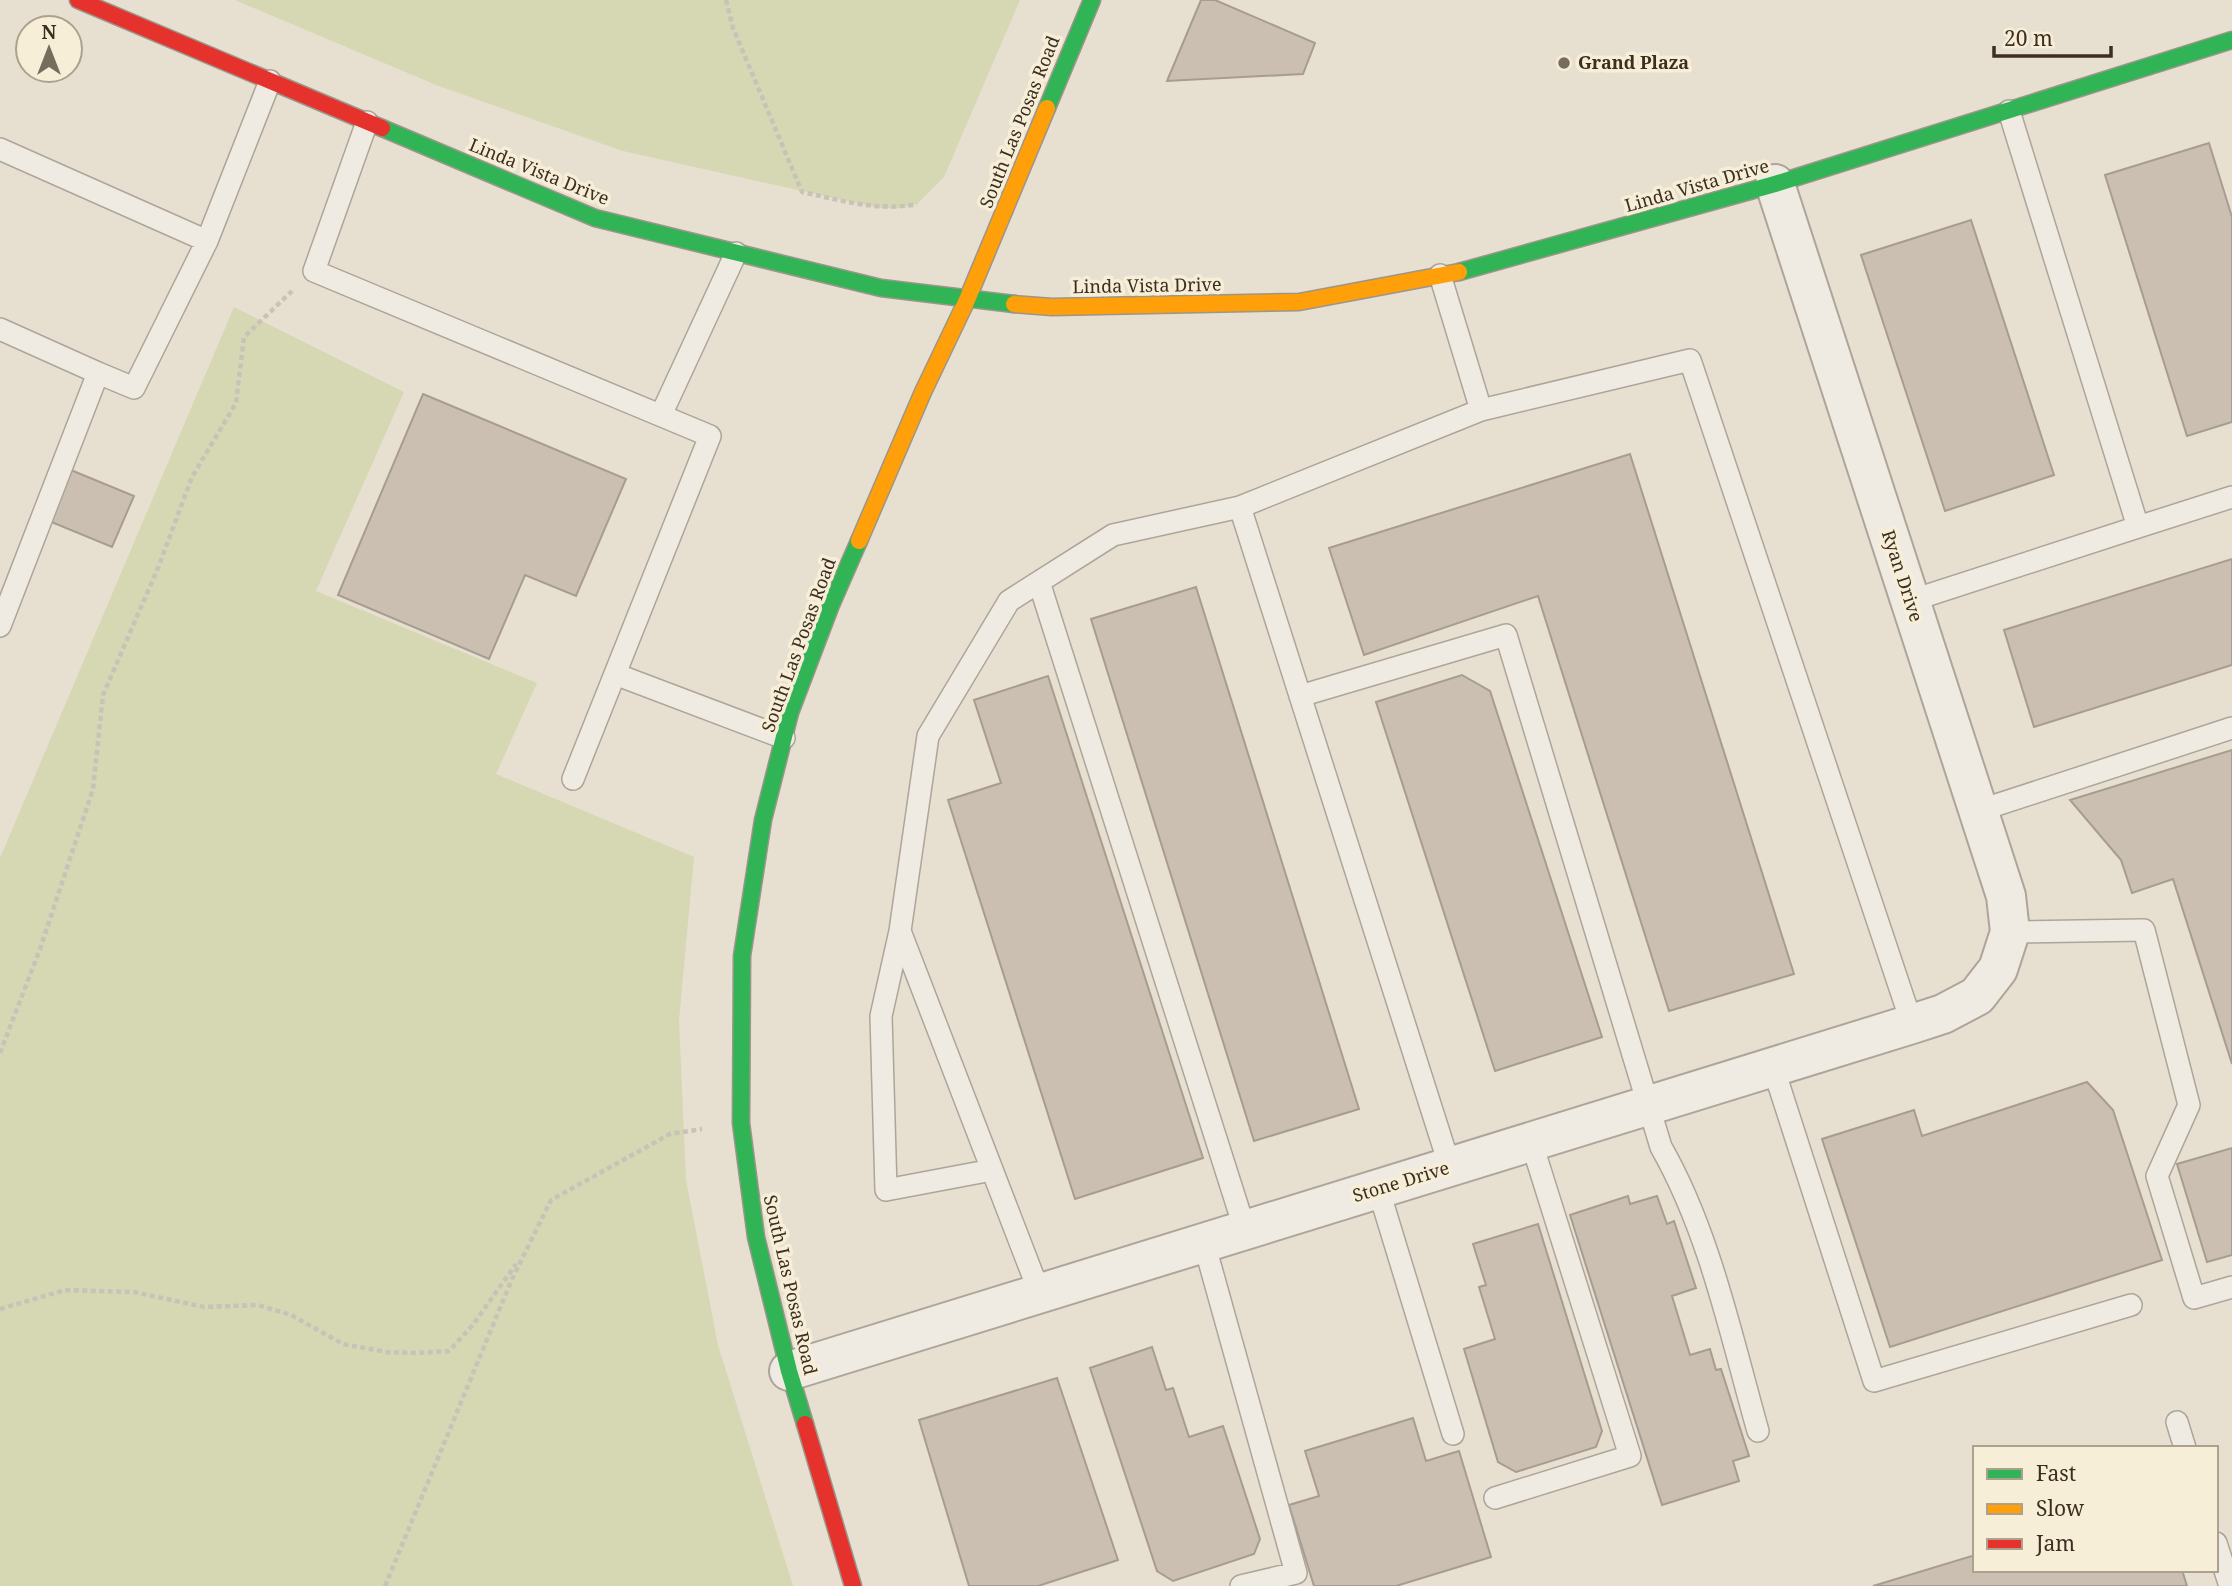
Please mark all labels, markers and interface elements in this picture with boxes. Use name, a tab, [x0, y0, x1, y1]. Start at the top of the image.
north arrow	[14, 14, 84, 84]
scale bar	[1994, 14, 2111, 58]
text: N	[42, 19, 57, 45]
text: 20 m	[2004, 24, 2053, 52]
street label: South Las Posas Road	[974, 32, 1065, 211]
place label: Grand Plaza	[1578, 50, 1689, 74]
marker: Grand Plaza	[1556, 55, 1572, 71]
street label: Linda Vista Drive	[466, 132, 613, 210]
street label: Linda Vista Drive	[1622, 153, 1772, 217]
street label: Linda Vista Drive	[1072, 272, 1222, 298]
street label: Ryan Drive	[1877, 527, 1929, 625]
street label: South Las Posas Road	[755, 554, 841, 735]
street label: Stone Drive	[1349, 1155, 1452, 1207]
street label: South Las Posas Road	[759, 1192, 823, 1377]
legend	[1973, 1446, 2218, 1572]
text: Fast	[2036, 1459, 2076, 1487]
text: Slow	[2036, 1494, 2085, 1522]
text: Jam	[2035, 1529, 2075, 1557]

